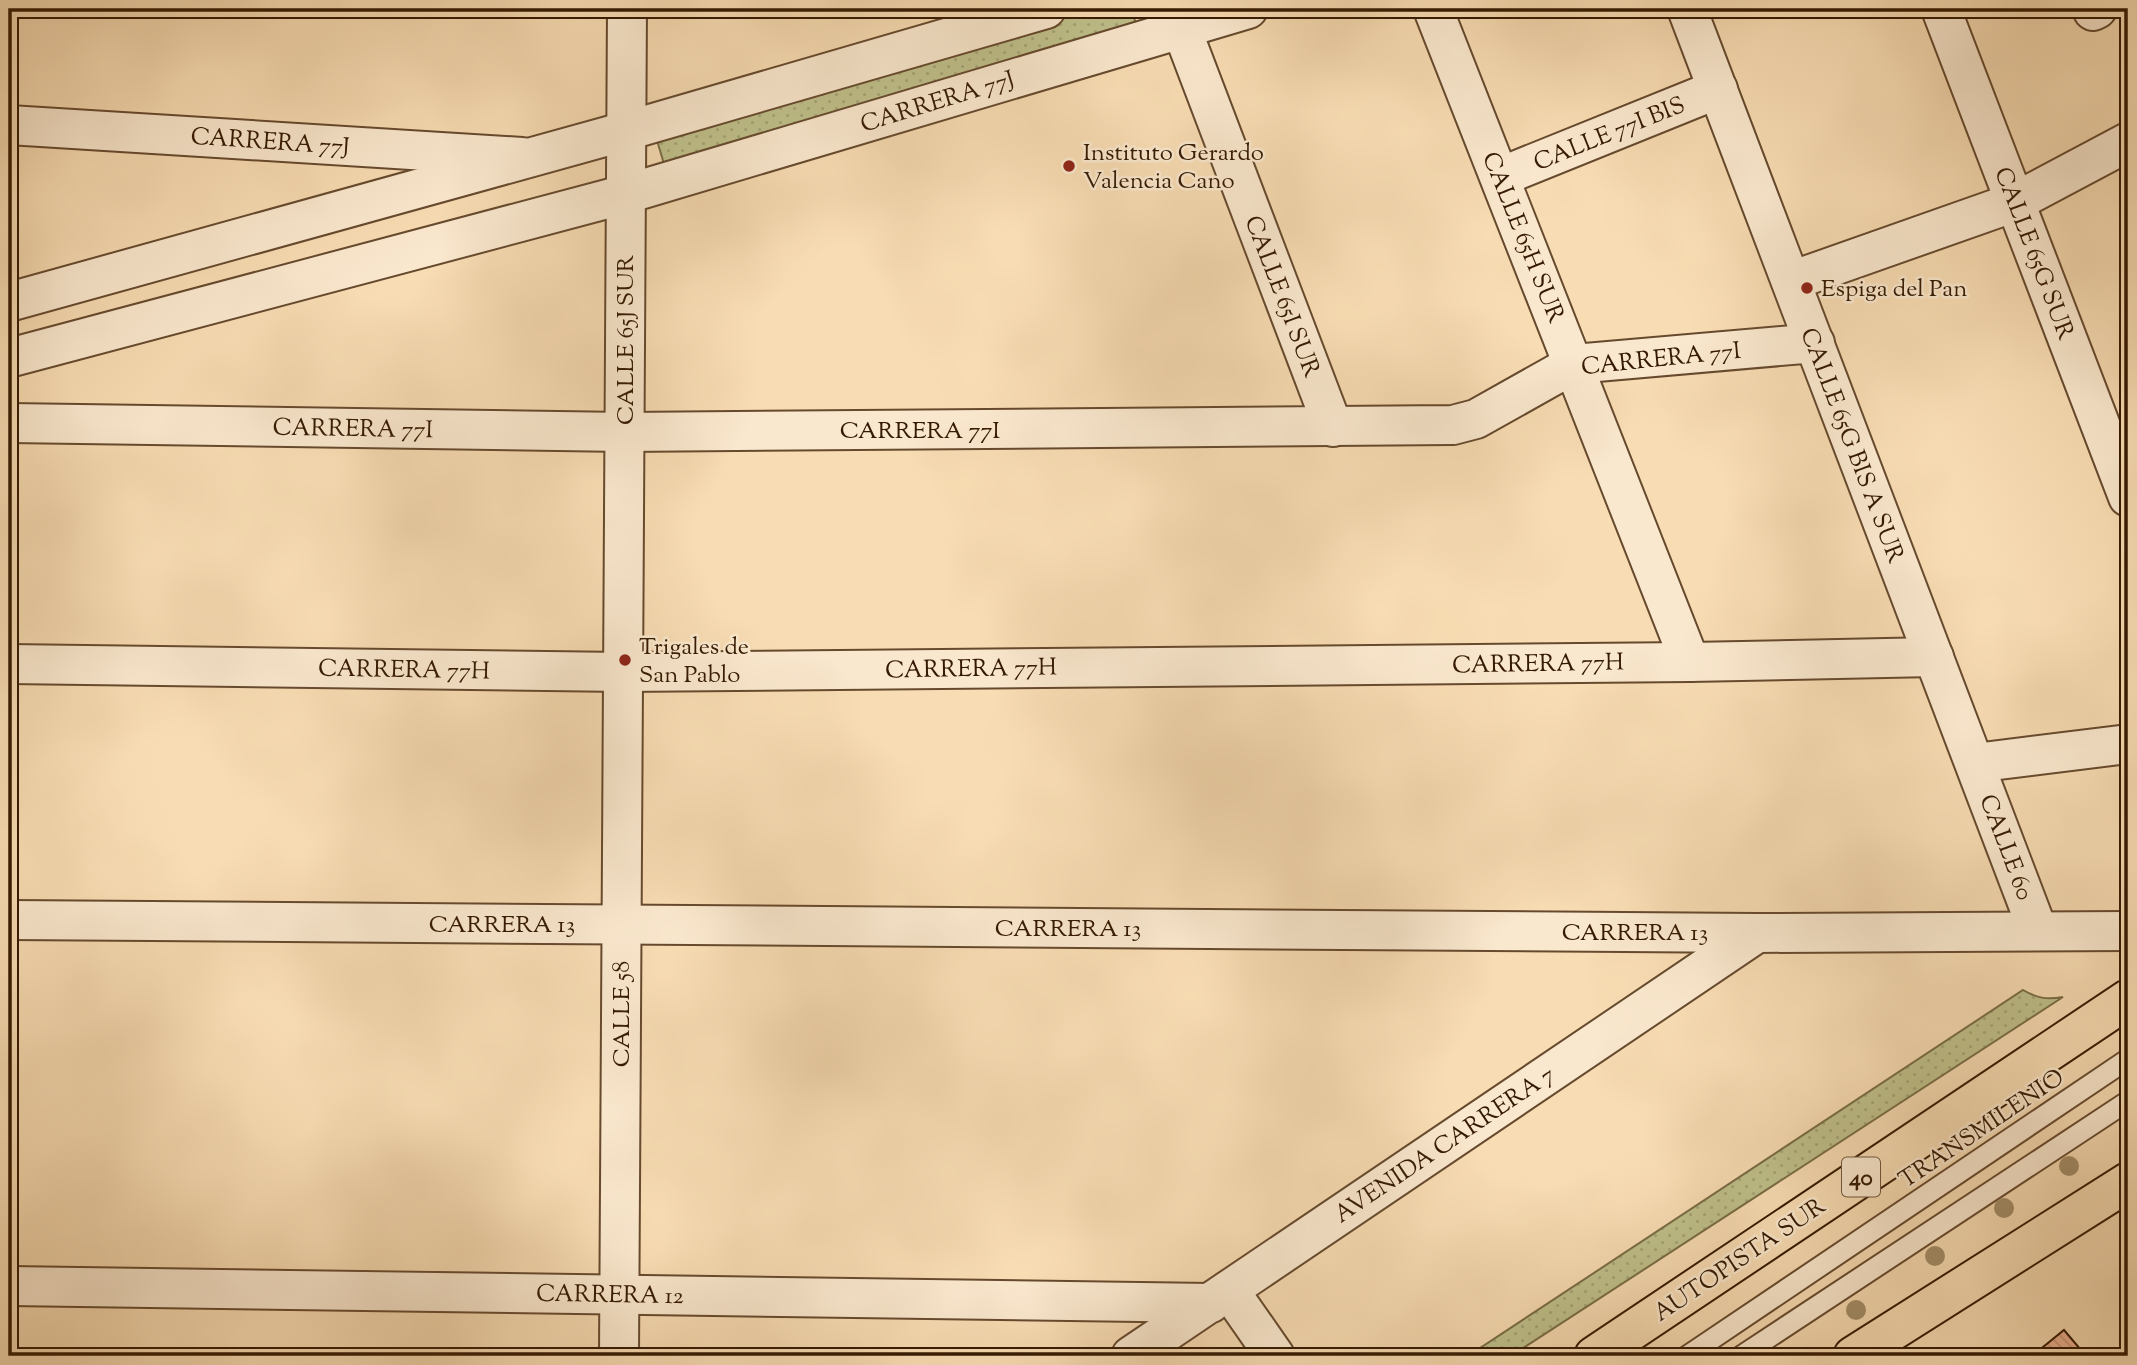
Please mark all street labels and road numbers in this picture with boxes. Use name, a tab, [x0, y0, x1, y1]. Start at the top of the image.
street label: CARRERA 77J	[857, 63, 1019, 142]
street label: CALLE 77I BIS	[1529, 89, 1691, 181]
street label: CARRERA 77J	[189, 120, 350, 165]
street label: CALLE 65H SUR	[1472, 147, 1572, 329]
street label: CALLE 65G SUR	[1985, 163, 2082, 346]
street label: CALLE 65I SUR	[1235, 211, 1328, 383]
street label: CALLE 65J SUR	[610, 254, 644, 425]
street label: CALLE 65G BIS A SUR	[1791, 323, 1912, 569]
street label: CARRERA 77I	[1580, 335, 1743, 385]
street label: CARRERA 77I	[272, 412, 434, 448]
street label: CARRERA 77I	[840, 415, 1000, 449]
street label: CARRERA 77H	[1452, 647, 1624, 683]
street label: CARRERA 77H	[885, 652, 1057, 688]
street label: CARRERA 77H	[318, 653, 490, 689]
street label: CALLE 60	[1969, 790, 2041, 906]
street label: CARRERA 13	[429, 909, 575, 943]
street label: CARRERA 13	[995, 913, 1141, 947]
street label: CARRERA 13	[1562, 917, 1708, 951]
street label: CALLE 58	[606, 961, 640, 1067]
street label: AVENIDA CARRERA 7	[1328, 1059, 1562, 1232]
street label: TRANSMILENIO	[1893, 1062, 2072, 1198]
road number: 40	[1842, 1158, 1880, 1196]
street label: AUTOPISTA SUR	[1647, 1190, 1834, 1331]
street label: CARRERA 12	[536, 1278, 684, 1314]

